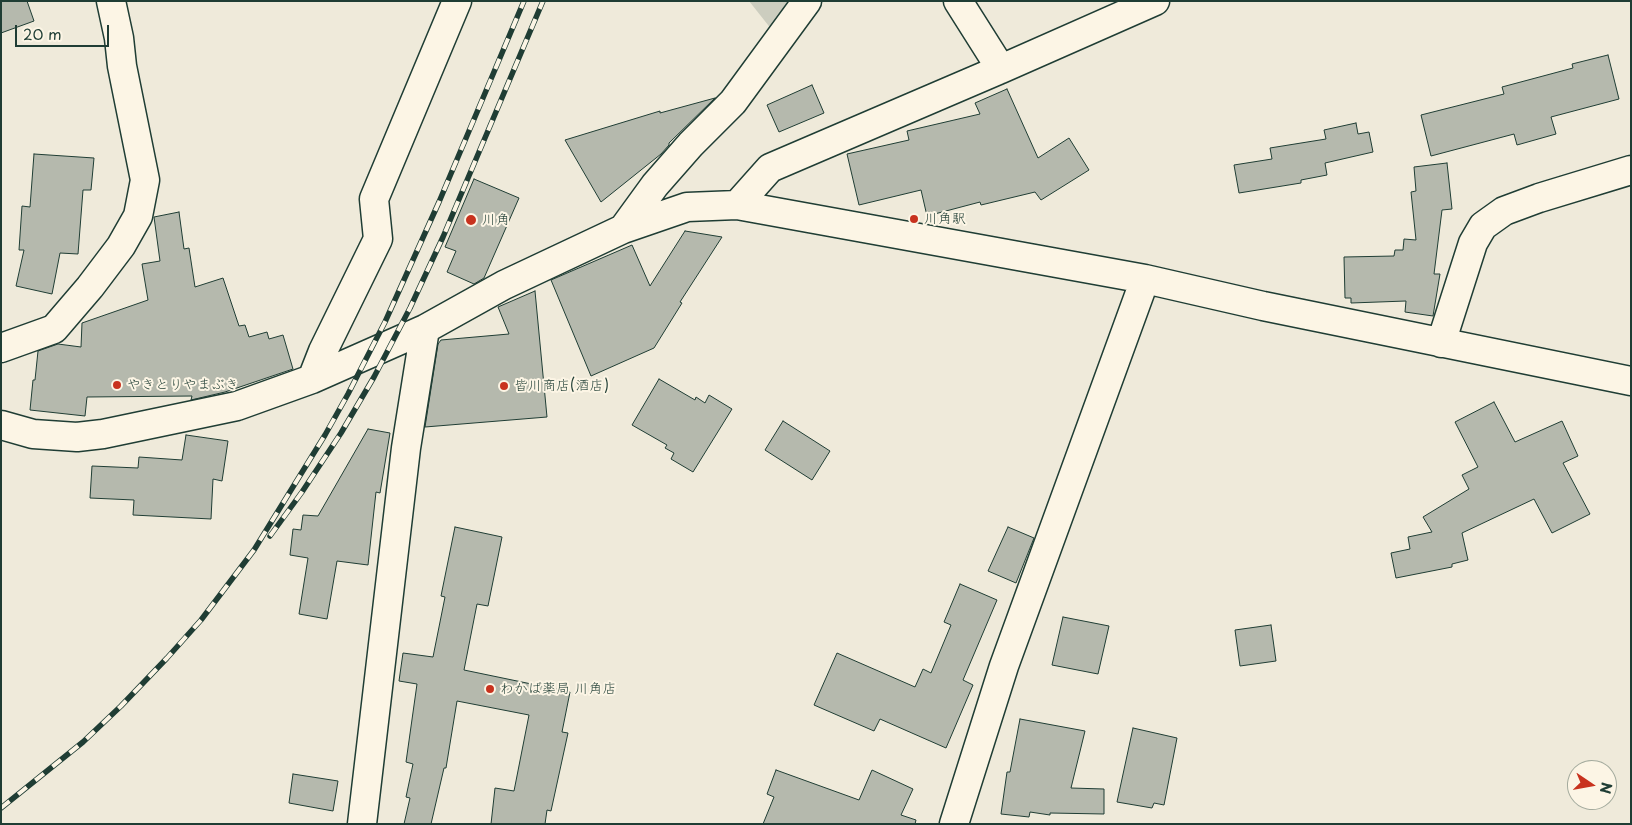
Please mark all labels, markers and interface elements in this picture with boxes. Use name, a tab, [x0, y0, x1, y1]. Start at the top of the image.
scale bar	[18, 15, 111, 47]
text: 20 m	[23, 22, 62, 45]
place label: 川角駅	[924, 211, 966, 227]
place label: 川角	[482, 212, 510, 228]
marker: 川角	[464, 213, 478, 227]
marker: 川角駅	[908, 213, 920, 225]
place label: やきとりやまぶき	[127, 377, 239, 393]
place label: 皆川商店(酒店)	[514, 378, 609, 394]
marker: やきとりやまぶき	[111, 379, 123, 391]
marker: 皆川商店(酒店)	[498, 380, 510, 392]
place label: わかば薬局 川角店	[500, 681, 617, 697]
marker: わかば薬局 川角店	[484, 683, 496, 695]
north arrow	[1567, 760, 1617, 810]
text: N	[1595, 780, 1618, 796]

